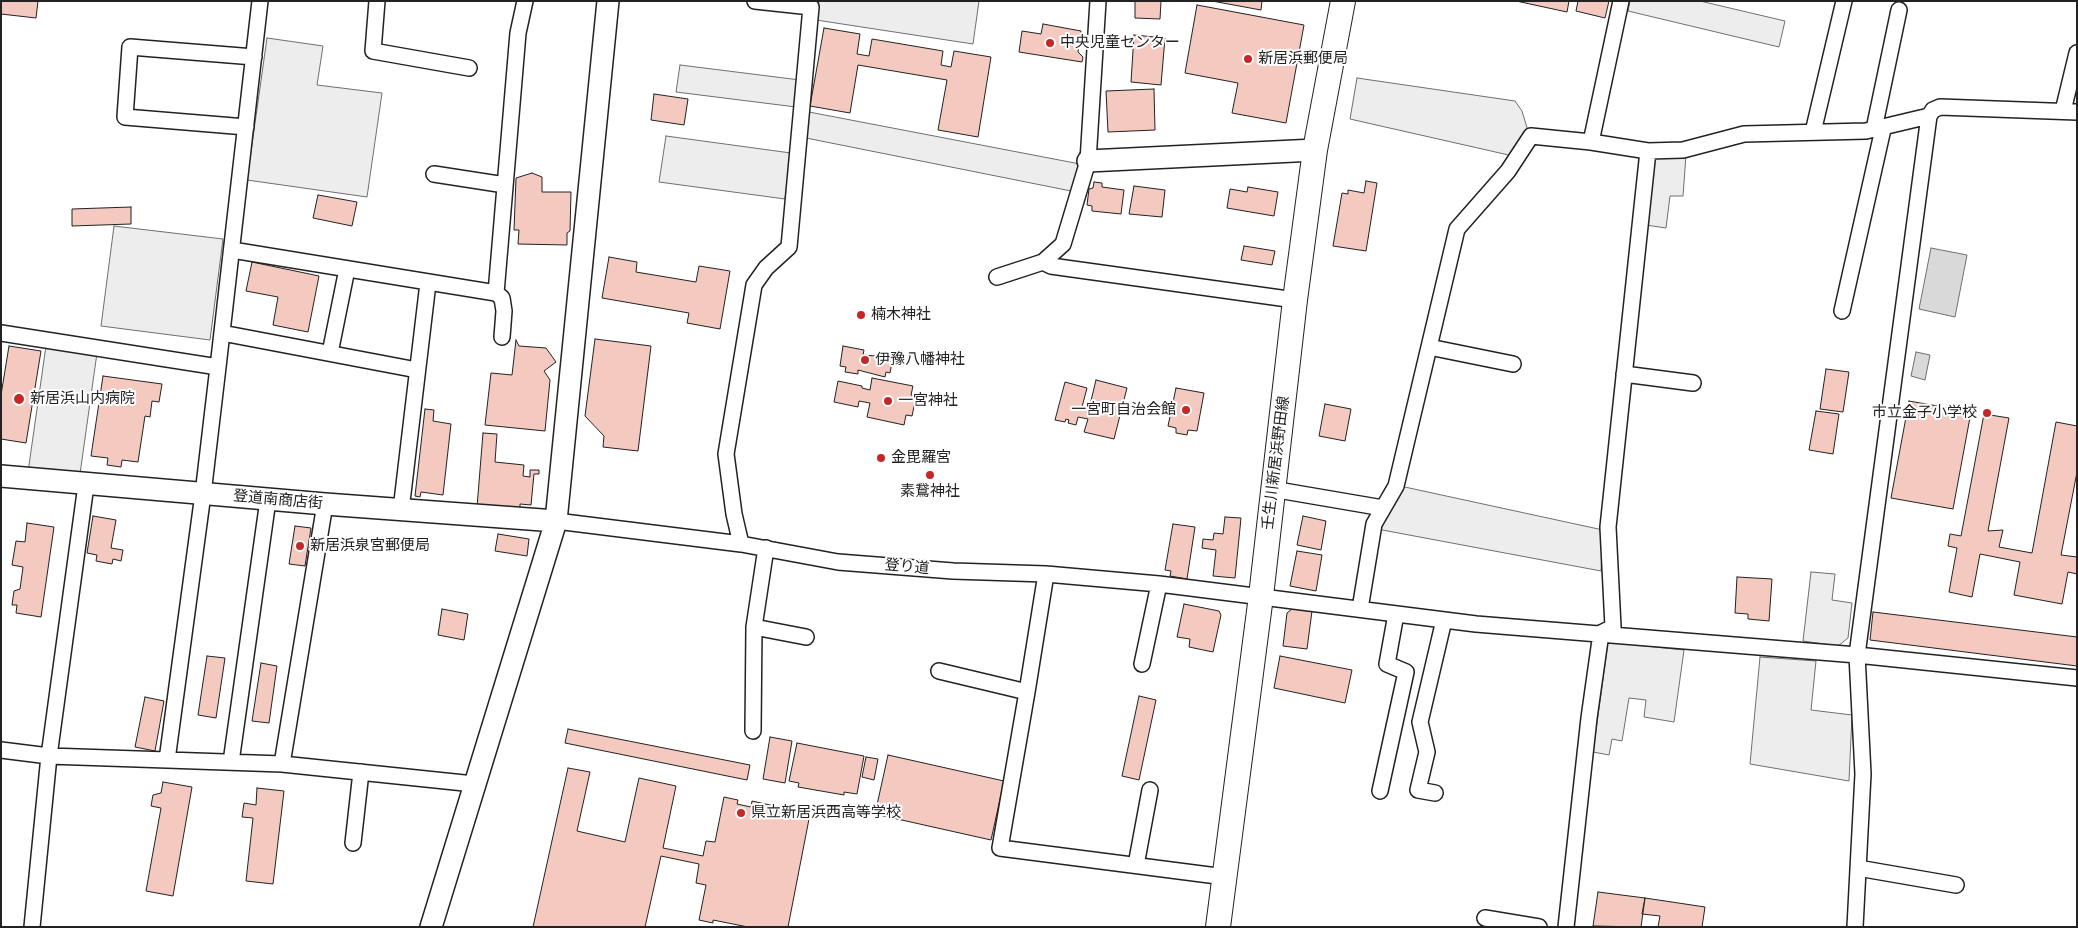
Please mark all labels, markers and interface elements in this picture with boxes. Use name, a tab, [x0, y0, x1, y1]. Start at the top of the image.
place label: 中央児童センター	[1060, 34, 1180, 52]
marker: 中央児童センター	[1044, 37, 1056, 49]
place label: 新居浜郵便局	[1258, 50, 1348, 68]
marker: 新居浜郵便局	[1242, 53, 1254, 65]
place label: 楠木神社	[871, 306, 931, 324]
marker: 楠木神社	[855, 309, 867, 321]
place label: 伊豫八幡神社	[875, 351, 965, 369]
marker: 伊豫八幡神社	[859, 354, 871, 366]
place label: 新居浜山内病院	[30, 390, 135, 408]
marker: 新居浜山内病院	[12, 392, 26, 406]
place label: 一宮神社	[898, 392, 958, 410]
marker: 一宮神社	[882, 395, 894, 407]
street label: 壬生川新居浜野田線	[1259, 395, 1293, 531]
place label: 一宮町自治会館	[1071, 401, 1176, 419]
marker: 一宮町自治会館	[1180, 404, 1192, 416]
place label: 市立金子小学校	[1872, 404, 1977, 422]
marker: 市立金子小学校	[1981, 407, 1993, 419]
place label: 金毘羅宮	[891, 449, 951, 467]
marker: 金毘羅宮	[875, 452, 887, 464]
marker: 素鵞神社	[924, 469, 936, 481]
place label: 素鵞神社	[900, 483, 960, 501]
street label: 登道南商店街	[232, 487, 324, 513]
place label: 新居浜泉宮郵便局	[310, 537, 430, 555]
marker: 新居浜泉宮郵便局	[294, 540, 306, 552]
street label: 登り道	[884, 556, 930, 578]
place label: 県立新居浜西高等学校	[751, 804, 901, 822]
marker: 県立新居浜西高等学校	[735, 807, 747, 819]

